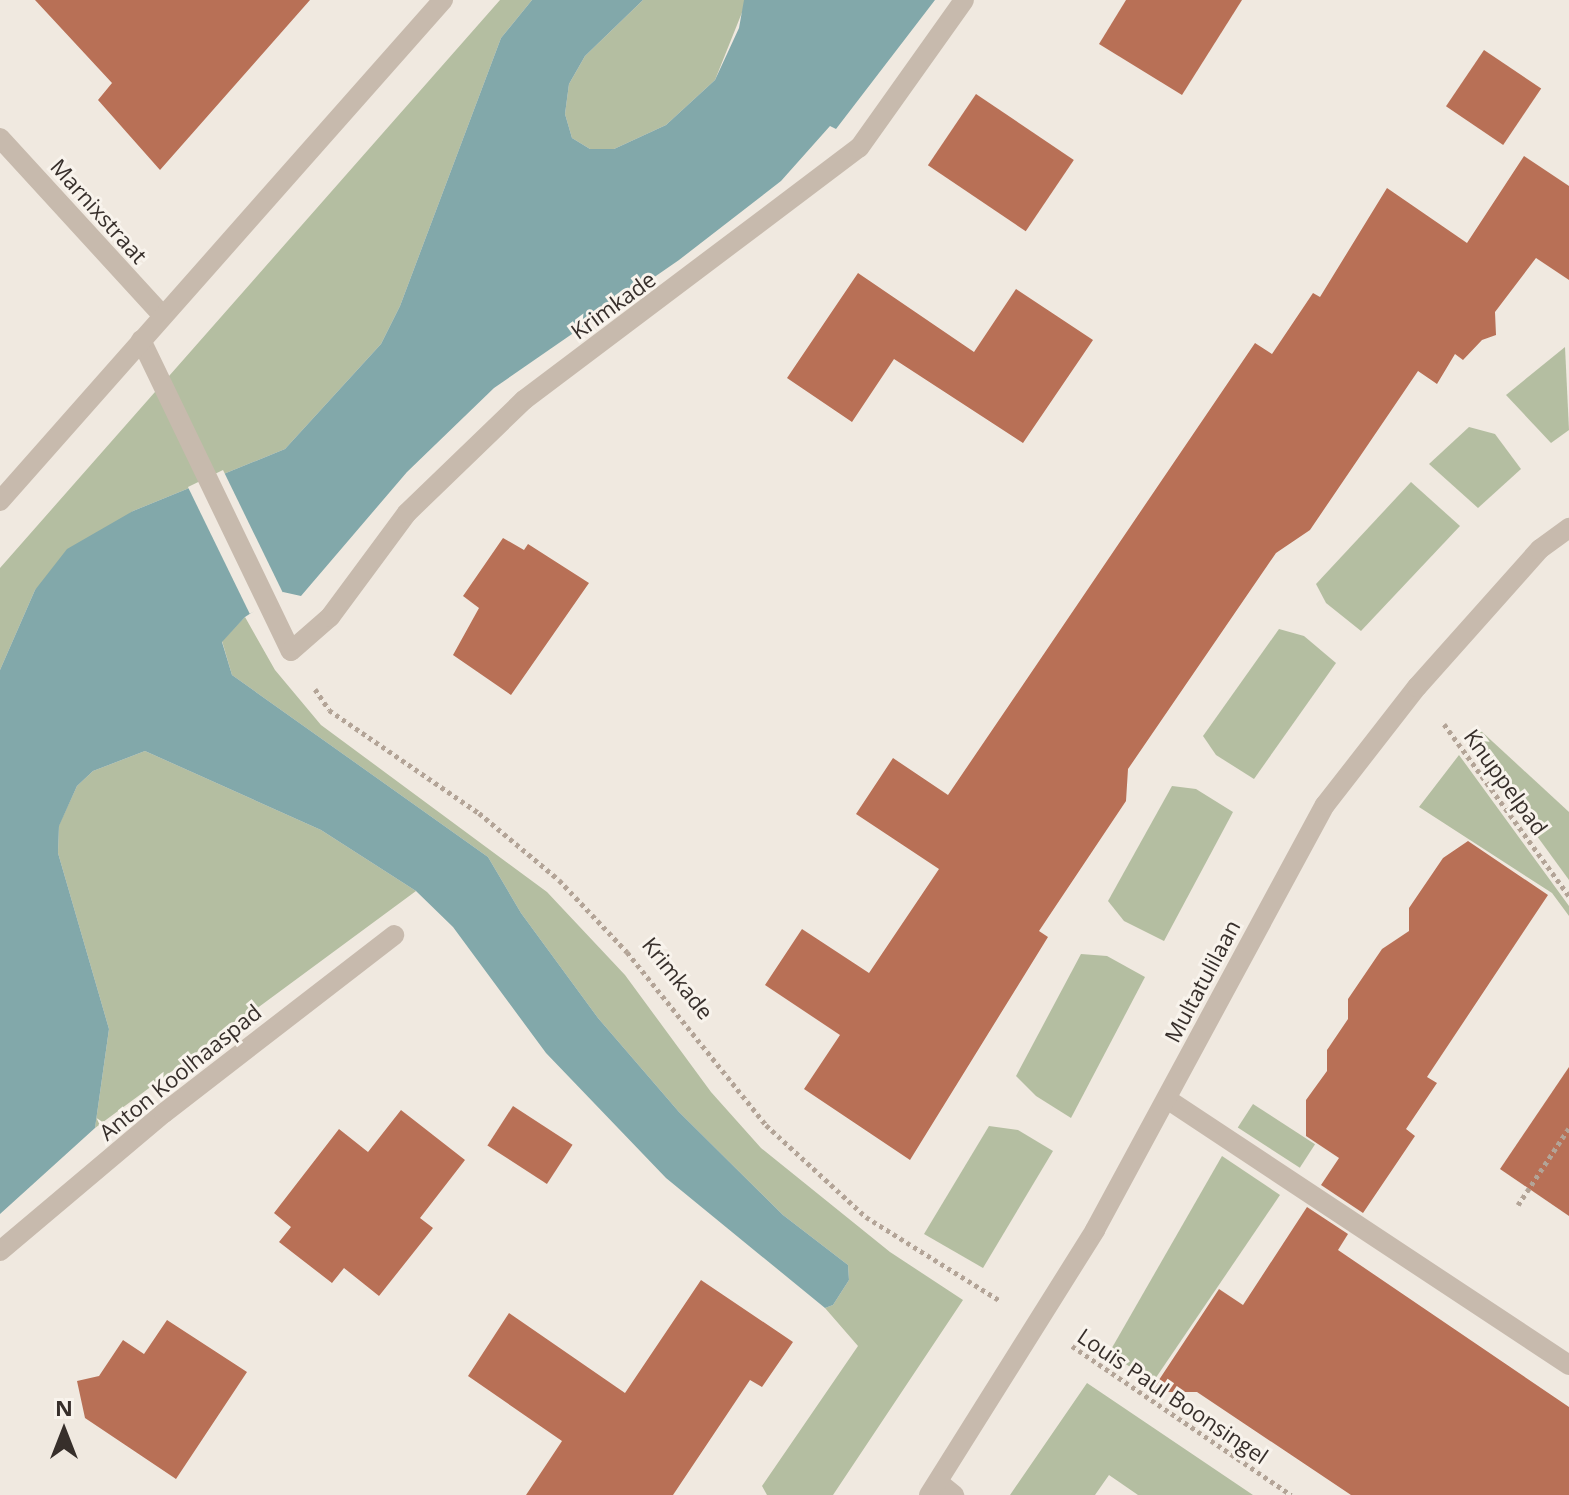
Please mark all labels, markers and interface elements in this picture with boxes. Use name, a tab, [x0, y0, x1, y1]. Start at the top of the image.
street label: Marnixstraat	[45, 153, 153, 269]
street label: Krimkade	[566, 266, 660, 344]
street label: Knuppelpad	[1459, 724, 1553, 840]
street label: Multatulilaan	[1159, 915, 1245, 1047]
street label: Krimkade	[637, 932, 719, 1024]
street label: Anton Koolhaaspad	[94, 999, 266, 1145]
street label: Louis Paul Boonsingel	[1073, 1323, 1273, 1469]
north arrow	[24, 1391, 104, 1471]
text: N	[55, 1392, 73, 1422]

